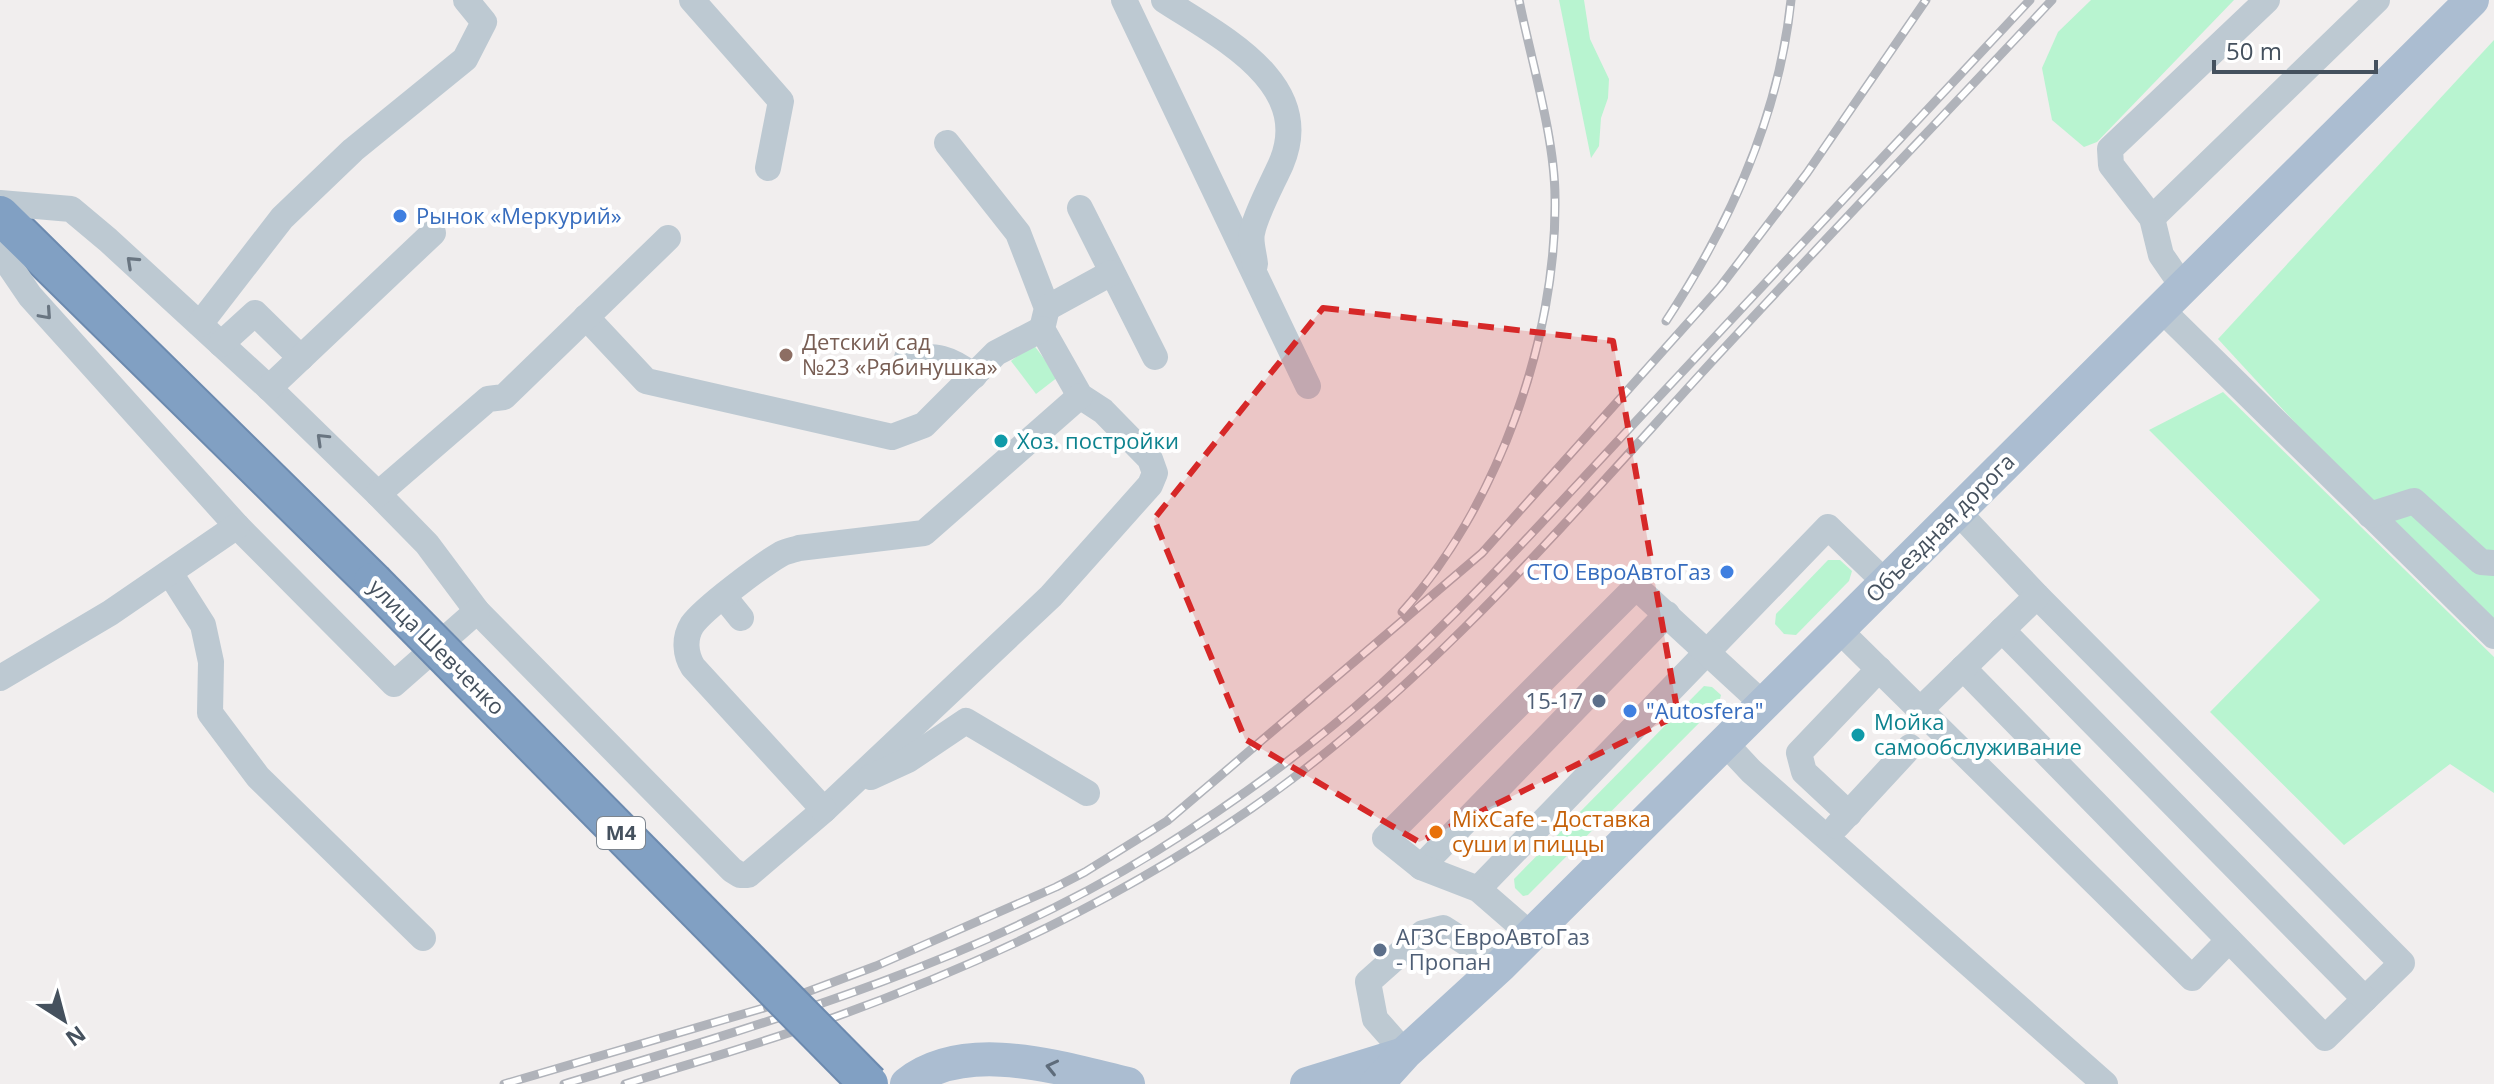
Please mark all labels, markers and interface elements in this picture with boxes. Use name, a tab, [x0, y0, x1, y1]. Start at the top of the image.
scale bar	[2214, 24, 2376, 74]
text: 50 m	[2226, 34, 2282, 67]
place label: Рынок «Меркурий»	[416, 200, 622, 230]
marker: Рынок «Меркурий»	[391, 207, 409, 225]
one-way arrow	[127, 256, 141, 271]
one-way arrow	[37, 305, 51, 320]
place label: Детский сад №23 «Рябинушка»	[802, 326, 998, 381]
marker: Детский сад №23 «Рябинушка»	[777, 346, 795, 364]
place label: Хоз. постройки	[1017, 425, 1179, 455]
marker: Хоз. постройки	[992, 432, 1010, 450]
one-way arrow	[317, 434, 331, 449]
street label: Объездная дорога	[1858, 446, 2020, 608]
place label: СТО ЕвроАвтоГаз	[1526, 556, 1711, 586]
marker: СТО ЕвроАвтоГаз	[1718, 563, 1736, 581]
street label: улица Шевченко	[363, 572, 512, 721]
place label: 15-17	[1526, 685, 1583, 715]
marker: 15-17	[1590, 692, 1608, 710]
place label: "Autosfera"	[1646, 695, 1763, 725]
marker: "Autosfera"	[1621, 702, 1639, 720]
place label: Мойка самообслуживание	[1874, 706, 2082, 761]
marker: Мойка самообслуживание	[1849, 726, 1867, 744]
place label: MixCafe - Доставка суши и пиццы	[1452, 803, 1651, 858]
road number: M4	[597, 817, 645, 849]
marker: MixCafe - Доставка суши и пиццы	[1427, 823, 1445, 841]
place label: АГЗС ЕвроАвтоГаз - Пропан	[1396, 921, 1590, 976]
marker: АГЗС ЕвроАвтоГаз - Пропан	[1371, 941, 1389, 959]
north arrow	[24, 980, 104, 1060]
text: N	[60, 1020, 92, 1054]
one-way arrow	[1045, 1059, 1059, 1076]

